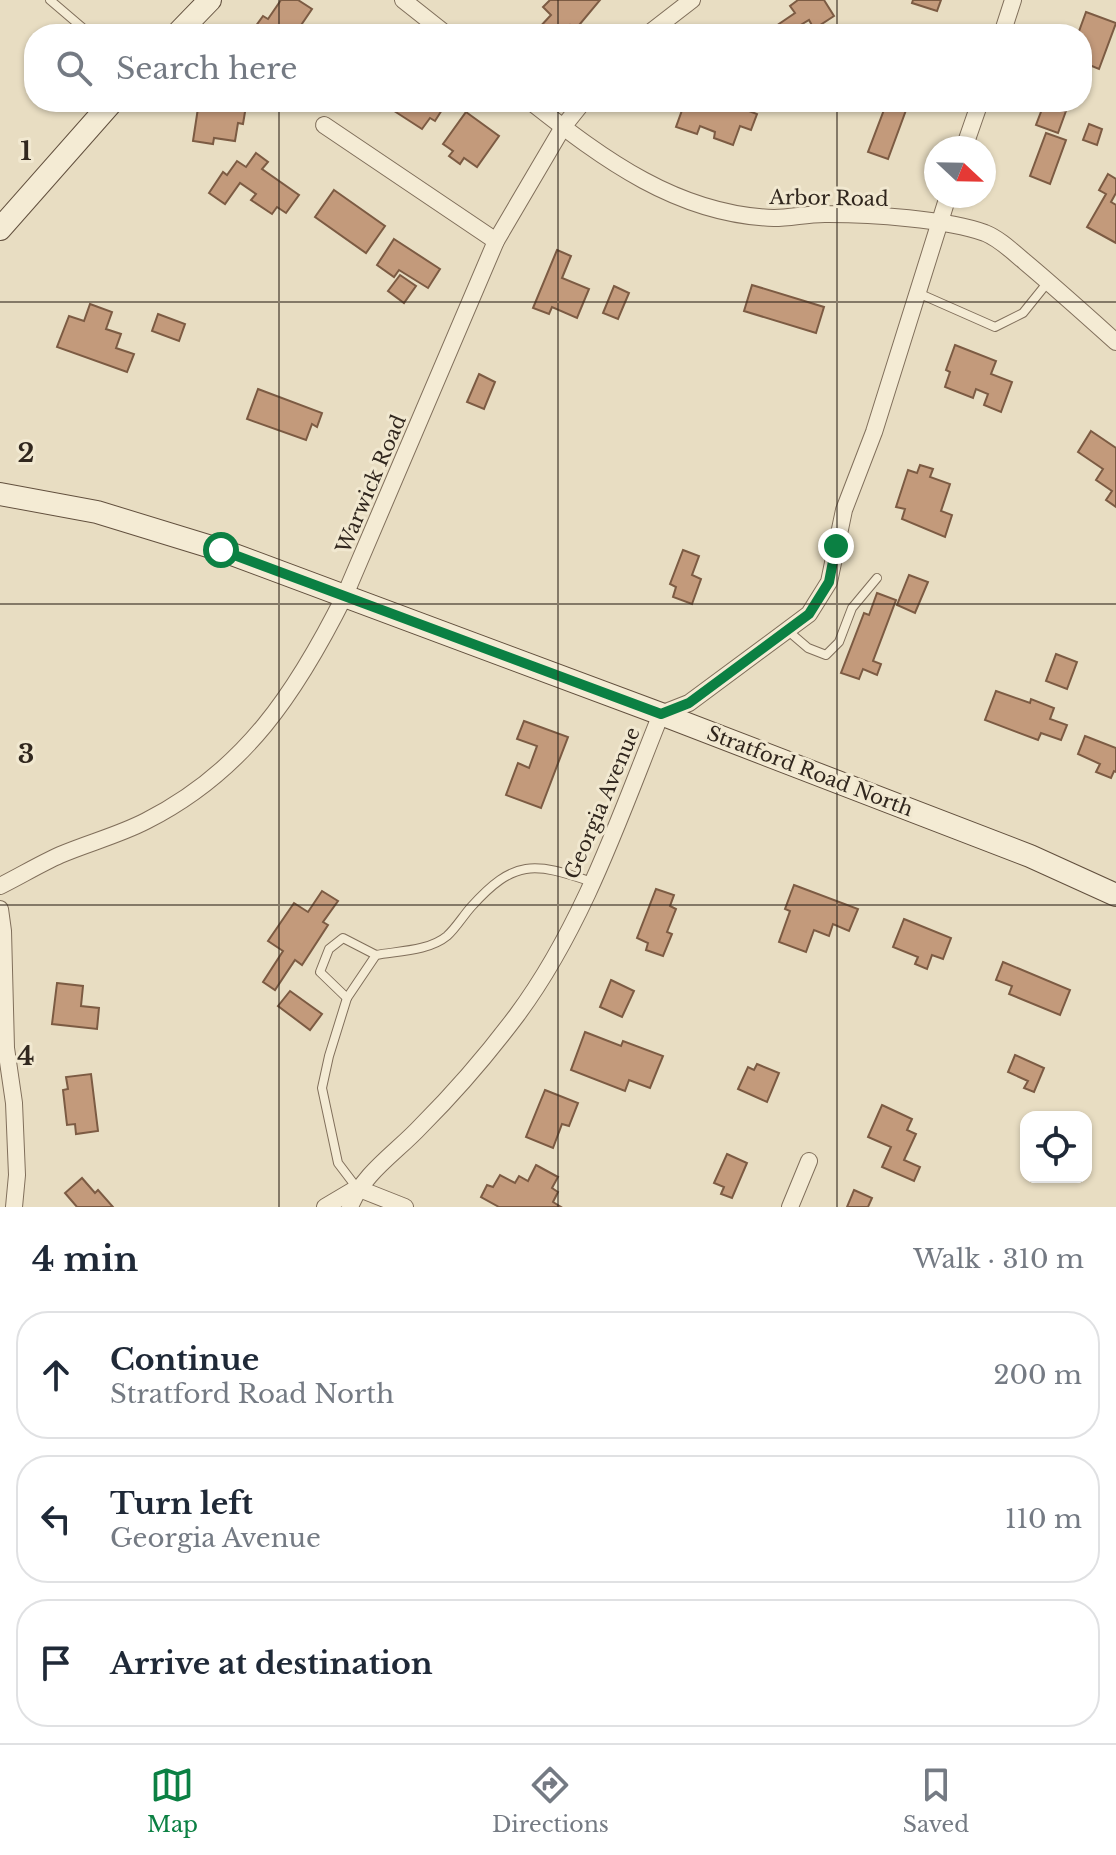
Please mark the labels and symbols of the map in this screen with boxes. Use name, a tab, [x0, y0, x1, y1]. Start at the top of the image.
text: 1	[20, 135, 32, 167]
north arrow	[924, 136, 996, 208]
street label: Arbor Road	[768, 185, 889, 211]
street label: Warwick Road	[331, 411, 411, 558]
text: 2	[18, 437, 34, 469]
route end	[818, 528, 854, 564]
route start	[203, 532, 239, 568]
street label: Stratford Road North	[704, 721, 917, 821]
street label: Georgia Avenue	[559, 724, 645, 882]
text: 3	[18, 738, 34, 770]
text: 4	[17, 1040, 35, 1072]

